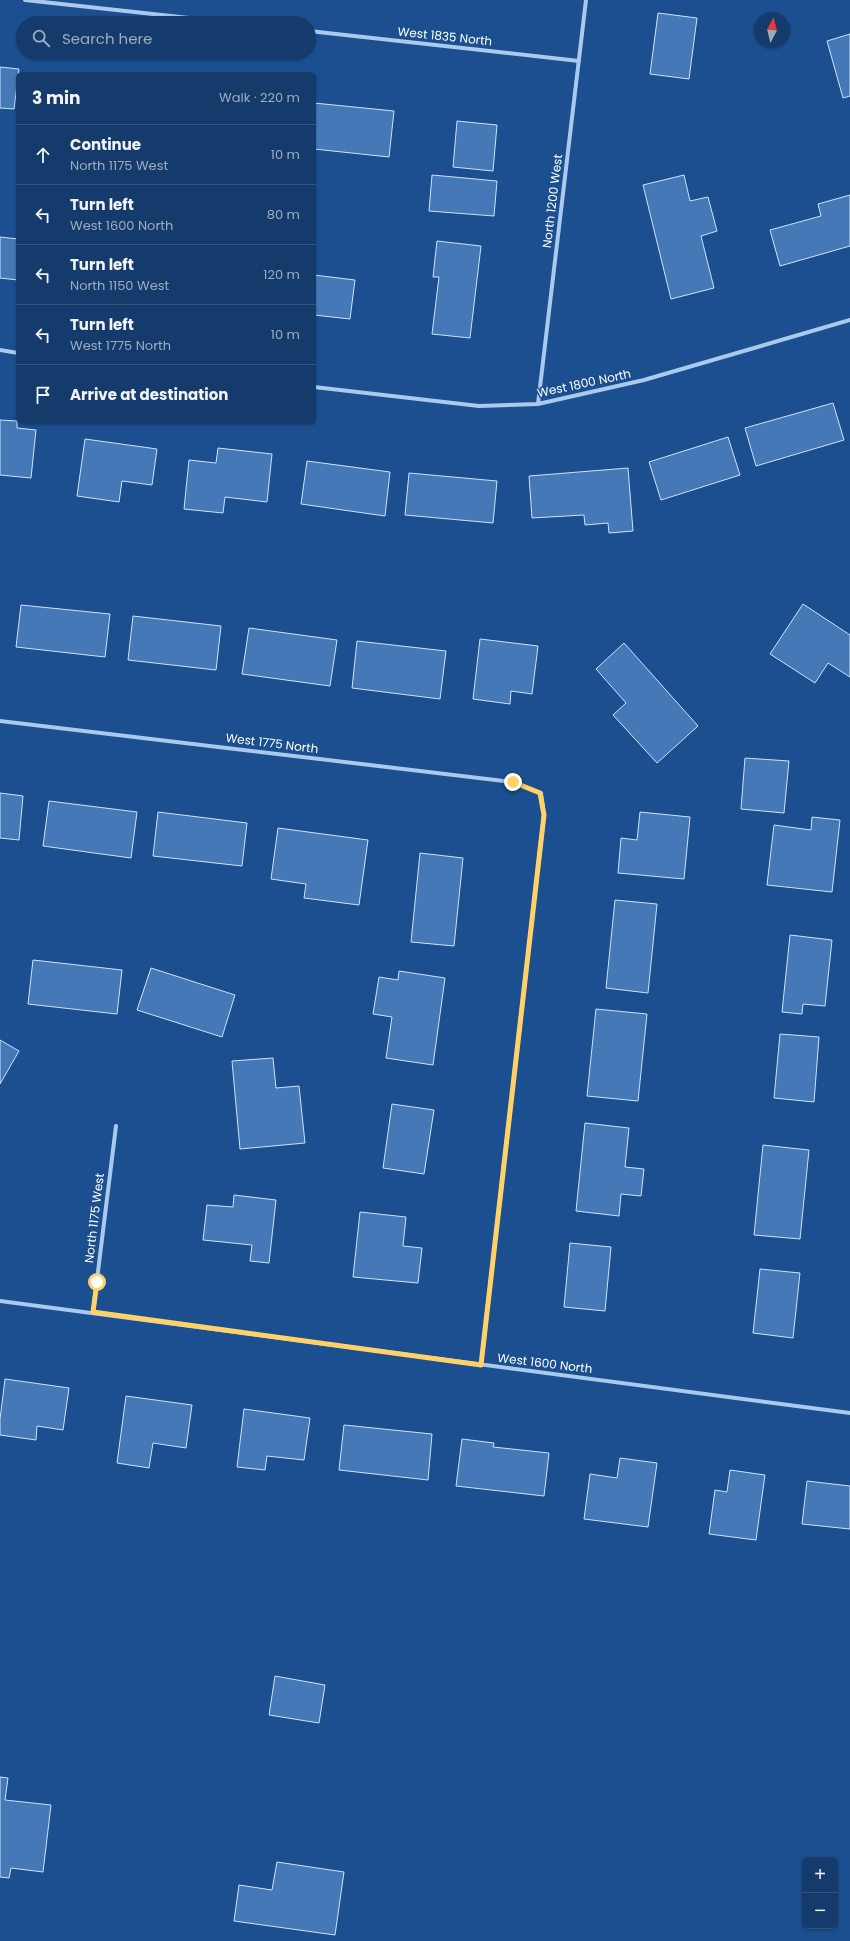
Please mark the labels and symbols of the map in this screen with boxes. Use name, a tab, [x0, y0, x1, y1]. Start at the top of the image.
north arrow	[754, 12, 790, 48]
street label: West 1835 North	[397, 23, 493, 49]
street label: North 1200 West	[538, 153, 566, 249]
street label: West 1800 North	[536, 365, 632, 401]
street label: West 1775 North	[225, 729, 319, 757]
route end	[504, 773, 522, 791]
street label: North 1175 West	[80, 1172, 108, 1264]
route start	[88, 1273, 106, 1291]
street label: West 1600 North	[497, 1349, 593, 1377]

